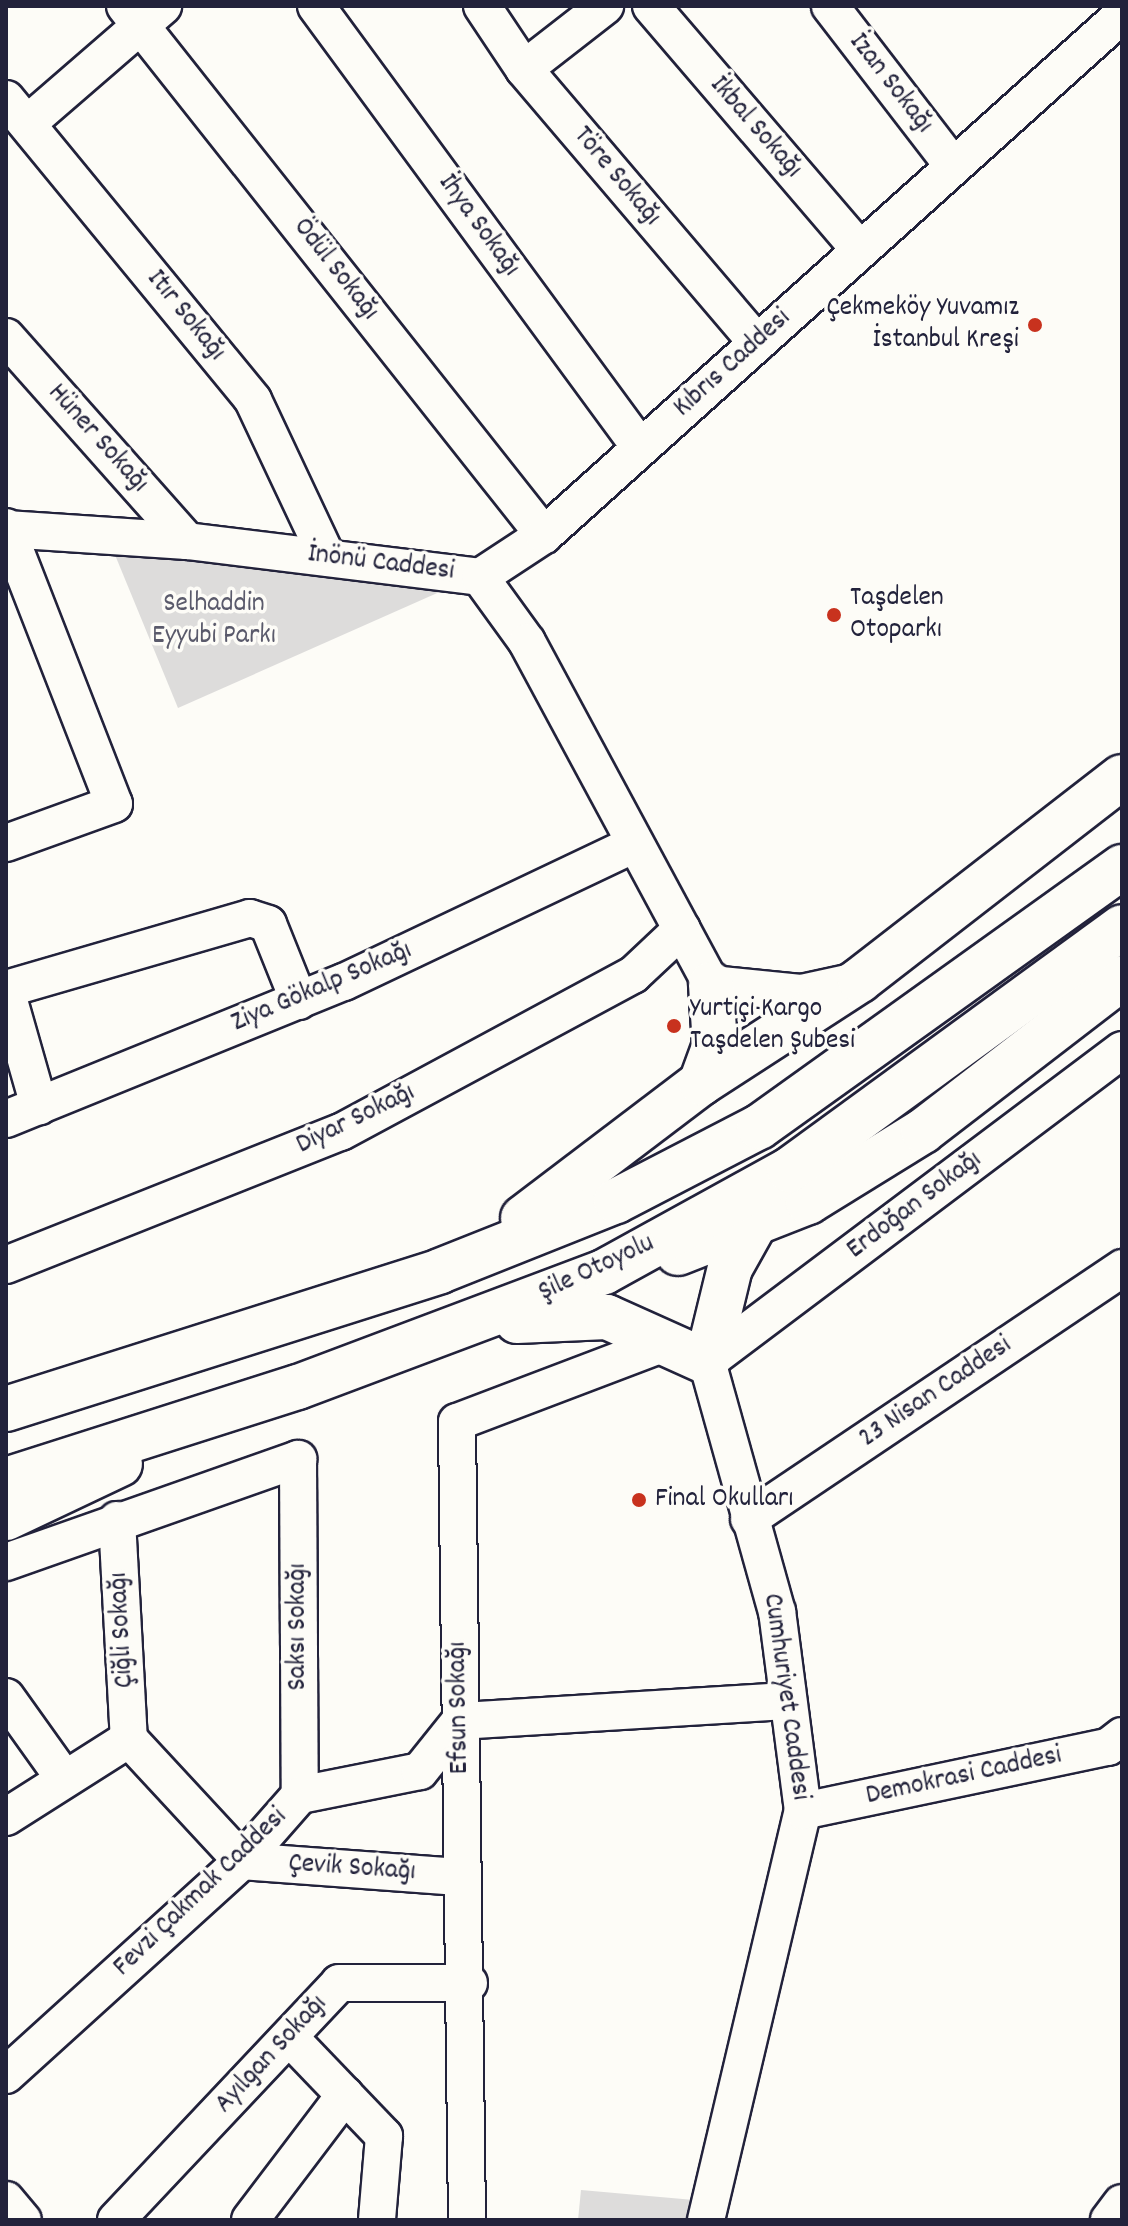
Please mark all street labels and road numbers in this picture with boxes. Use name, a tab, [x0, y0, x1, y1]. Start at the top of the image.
street label: İzan Sokağı	[841, 27, 939, 141]
street label: İkbal Sokağı	[701, 70, 809, 186]
street label: Töre Sokağı	[565, 120, 667, 234]
street label: İhya Sokağı	[430, 168, 526, 284]
street label: Ödül Sokağı	[285, 212, 385, 328]
street label: Itır Sokağı	[138, 264, 232, 368]
street label: Kıbrıs Caddesi	[667, 303, 799, 425]
street label: Hüner Sokağı	[39, 377, 155, 501]
street label: İnönü Caddesi	[306, 538, 456, 590]
street label: Ziya Gökalp Sokağı	[227, 935, 417, 1041]
street label: Diyar Sokağı	[291, 1077, 421, 1163]
street label: Erdoğan Sokağı	[841, 1144, 989, 1268]
street label: Şile Otoyolu	[534, 1228, 660, 1310]
street label: 23 Nisan Caddesi	[853, 1330, 1019, 1456]
street label: Saksı Sokağı	[282, 1563, 316, 1691]
street label: Çiğli Sokağı	[103, 1571, 143, 1689]
street label: Cumhuriyet Caddesi	[754, 1591, 816, 1803]
street label: Efsun Sokağı	[442, 1641, 478, 1775]
street label: Demokrasi Caddesi	[863, 1740, 1065, 1814]
street label: Fevzi Çakmak Caddesi	[107, 1801, 295, 1985]
street label: Çevik Sokağı	[288, 1848, 416, 1890]
street label: Ayılgan Sokağı	[209, 1989, 335, 2121]

